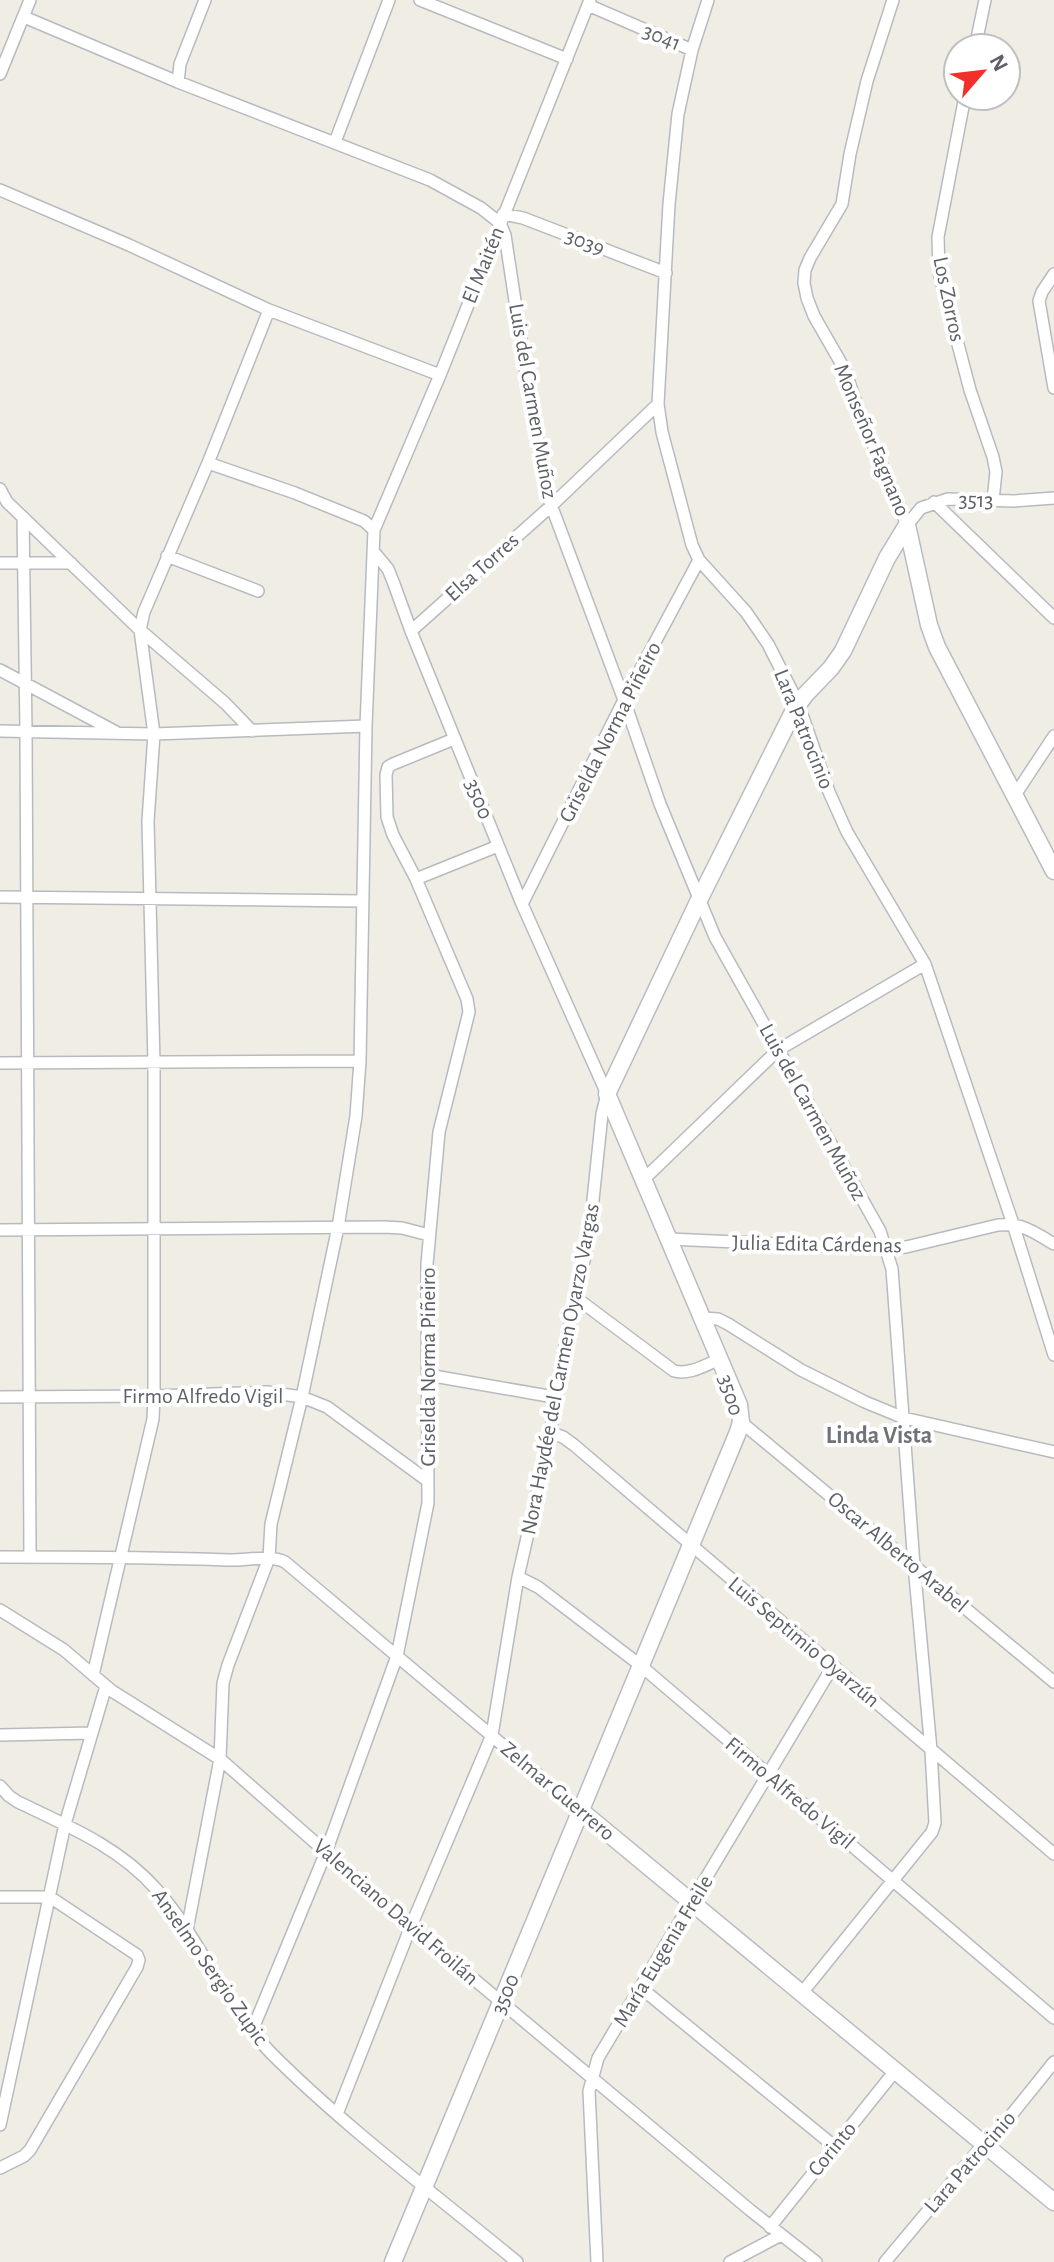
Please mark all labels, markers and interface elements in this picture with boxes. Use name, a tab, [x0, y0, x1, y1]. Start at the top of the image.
street label: 3041	[640, 20, 684, 54]
north arrow	[942, 32, 1022, 112]
text: N	[985, 51, 1012, 75]
street label: El Maitén	[458, 224, 508, 306]
street label: 3039	[562, 225, 608, 259]
street label: Los Zorros	[929, 255, 969, 343]
street label: Luis del Carmen Muñoz	[505, 302, 561, 500]
street label: Monseñor Fagnano	[830, 361, 914, 519]
street label: 3513	[958, 489, 994, 511]
street label: Elsa Torres	[441, 529, 523, 605]
street label: Griselda Norma Piñeiro	[555, 638, 665, 826]
street label: Lara Patrocinio	[770, 666, 838, 792]
street label: 3500	[461, 776, 497, 822]
street label: Luis del Carmen Muñoz	[755, 1020, 871, 1204]
street label: Nora Haydée del Carmen Oyarzo Vargas	[517, 1202, 603, 1536]
street label: Julia Edita Cárdenas	[732, 1232, 902, 1256]
street label: Griselda Norma Piñeiro	[417, 1267, 439, 1467]
street label: 3500	[714, 1372, 748, 1418]
street label: Firmo Alfredo Vigil	[122, 1385, 284, 1407]
district label: Linda Vista	[826, 1424, 932, 1448]
street label: Oscar Alberto Arabel	[824, 1487, 972, 1617]
street label: Luis Septimio Oyarzún	[724, 1573, 884, 1711]
street label: Firmo Alfredo Vigil	[721, 1733, 859, 1853]
street label: Zelmar Guerrero	[497, 1737, 619, 1845]
street label: Valenciano David Froilán	[309, 1835, 483, 1989]
street label: María Eugenia Freile	[609, 1871, 717, 2031]
street label: Anselmo Sergio Zupic	[148, 1885, 272, 2049]
street label: 3500	[487, 1971, 523, 2017]
street label: Lara Patrocinio	[920, 2107, 1020, 2217]
street label: Corinto	[804, 2118, 860, 2180]

